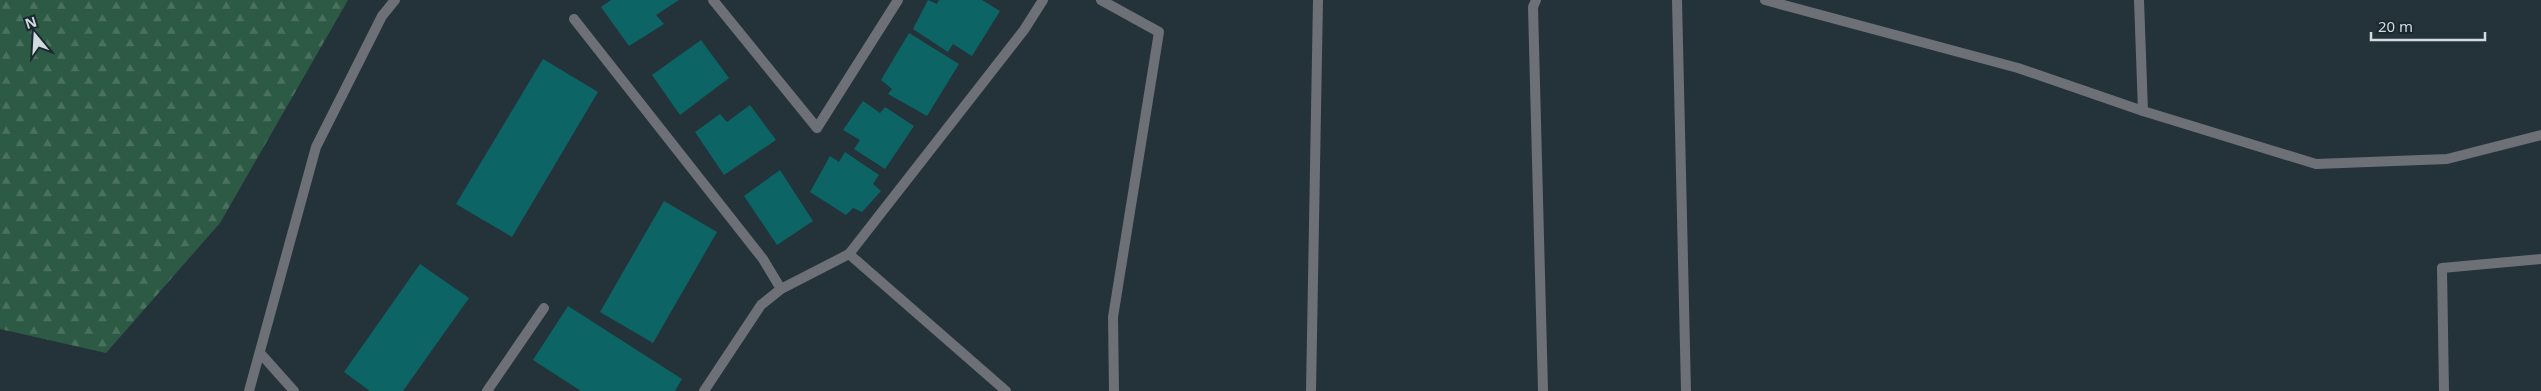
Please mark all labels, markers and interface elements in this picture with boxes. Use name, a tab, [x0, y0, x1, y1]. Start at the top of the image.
north arrow	[10, 10, 60, 60]
scale bar	[2371, 10, 2485, 42]
text: N	[22, 11, 39, 33]
text: 20 m	[2378, 16, 2413, 36]

